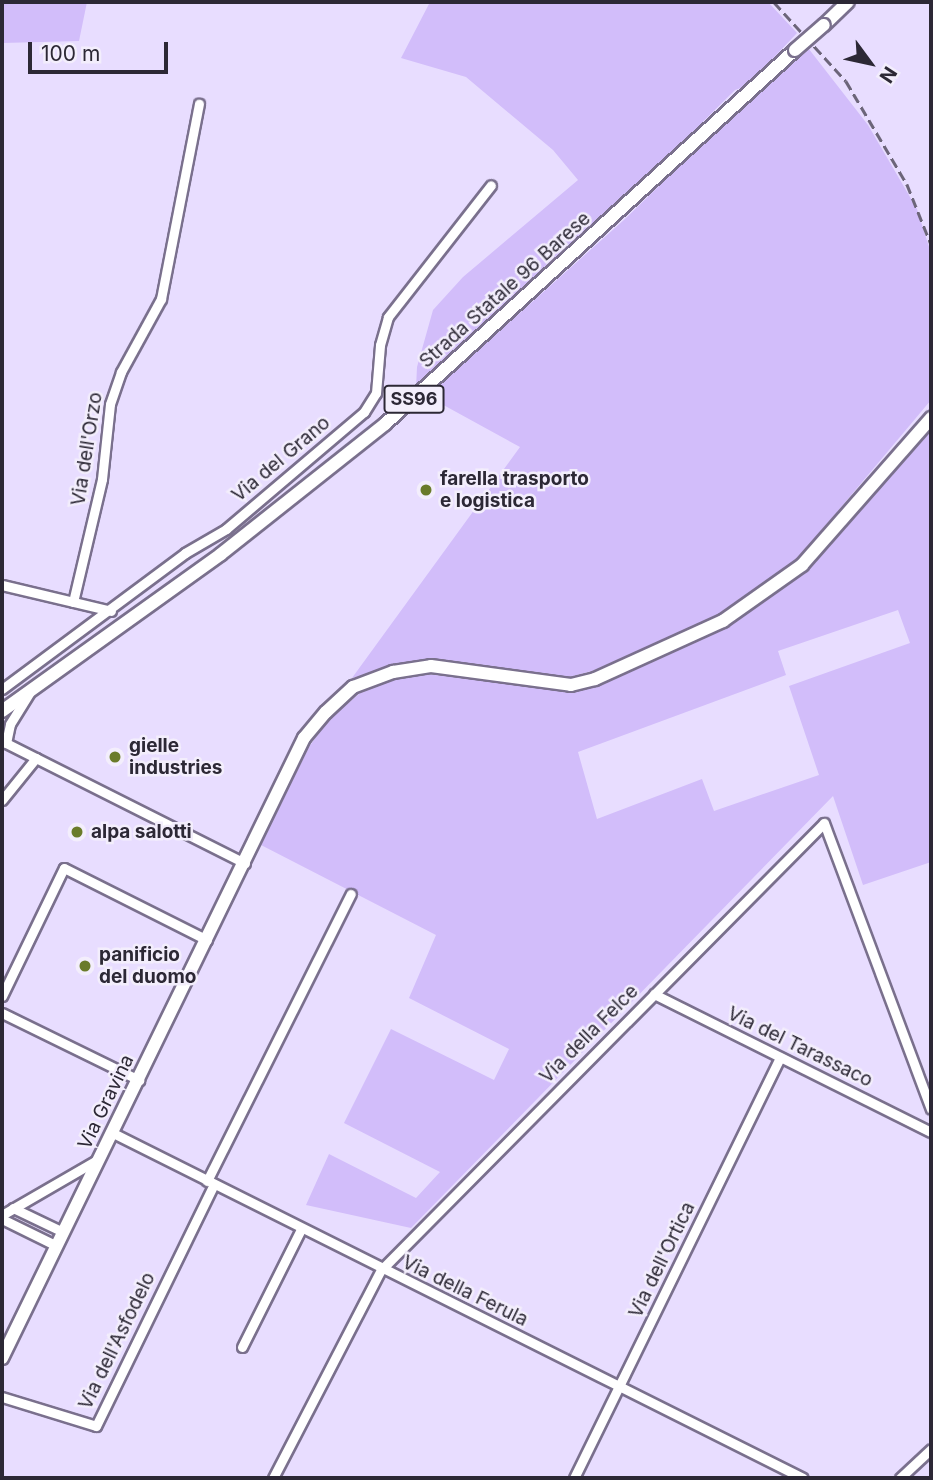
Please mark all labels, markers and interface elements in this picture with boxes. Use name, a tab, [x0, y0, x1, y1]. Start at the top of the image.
scale bar	[32, 28, 172, 72]
north arrow	[835, 28, 905, 98]
text: 100 m	[41, 41, 100, 66]
text: N	[874, 62, 902, 87]
street label: Strada Statale 96 Barese	[415, 207, 595, 373]
road number: SS96	[382, 384, 446, 414]
street label: Via dell'Orzo	[67, 391, 107, 507]
street label: Via del Grano	[227, 411, 335, 507]
place label: farella trasporto e logistica	[440, 468, 589, 512]
marker: farella trasporto e logistica	[418, 482, 434, 498]
place label: gielle industries	[129, 735, 222, 779]
marker: gielle industries	[107, 749, 123, 765]
place label: alpa salotti	[91, 821, 192, 843]
marker: alpa salotti	[69, 824, 85, 840]
place label: panificio del duomo	[99, 944, 196, 988]
marker: panificio del duomo	[77, 958, 93, 974]
street label: Via della Felce	[535, 980, 643, 1088]
street label: Via del Tarassaco	[724, 1002, 876, 1092]
street label: Via Gravina	[73, 1051, 139, 1153]
street label: Via dell'Ortica	[624, 1198, 700, 1322]
street label: Via della Ferula	[399, 1251, 531, 1331]
street label: Via dell'Asfodelo	[74, 1269, 160, 1413]

